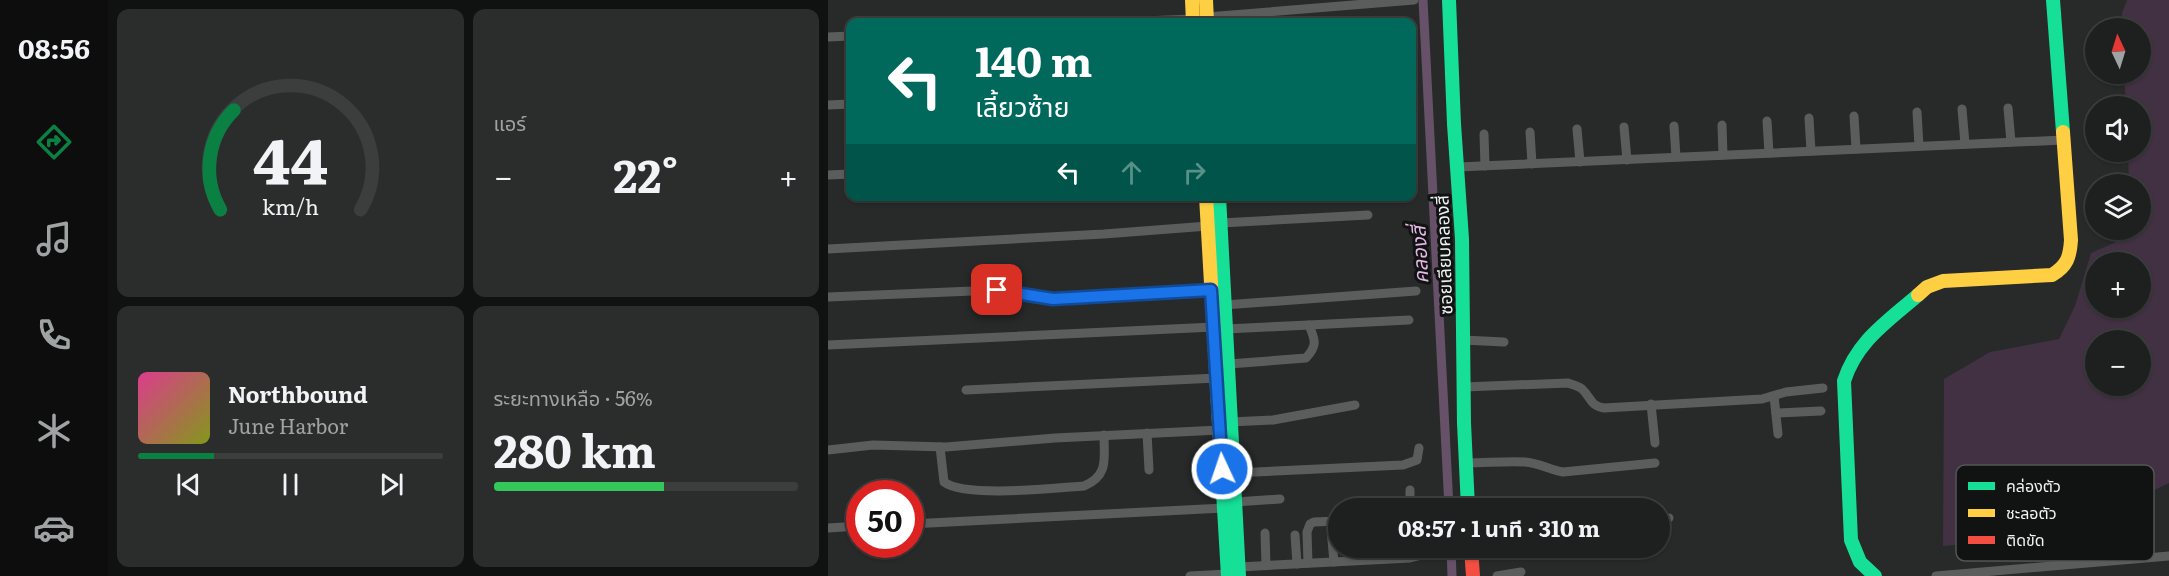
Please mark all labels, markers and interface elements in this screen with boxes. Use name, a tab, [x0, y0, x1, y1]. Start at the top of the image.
north arrow	[2085, 18, 2151, 84]
map controls	[2085, 18, 2151, 396]
text: 08:56	[18, 27, 90, 67]
text: 140 m	[975, 28, 1092, 90]
icon: left	[876, 42, 954, 120]
text: เลี้ยวซ้าย	[975, 85, 1069, 125]
button: sound	[2085, 96, 2151, 162]
text: แอร์	[494, 107, 526, 137]
text: 44	[253, 111, 328, 203]
icon: directions	[33, 121, 75, 163]
text: 22°	[613, 140, 678, 207]
text: −	[494, 150, 513, 199]
text: +	[779, 150, 798, 199]
icon: left	[1052, 156, 1085, 189]
icon: ahead	[1115, 156, 1148, 189]
icon: right	[1178, 156, 1211, 189]
button: layers	[2085, 174, 2151, 240]
text: km/h	[262, 190, 319, 222]
street label: ซอยเลียบคลองสี่	[1427, 195, 1459, 315]
icon: music	[33, 218, 75, 260]
water label: คลองสี่	[1401, 221, 1434, 284]
button: +	[2085, 252, 2151, 318]
pin	[971, 264, 1022, 315]
icon: arrive	[980, 273, 1013, 306]
icon: phone	[33, 314, 75, 356]
button: −	[2085, 330, 2151, 396]
text: Northbound	[228, 377, 368, 410]
text: ระยะทางเหลือ · 56%	[494, 382, 653, 412]
icon: climate	[33, 410, 75, 452]
text: June Harbor	[228, 410, 348, 440]
text: 280 km	[494, 415, 656, 482]
position arrow	[1190, 437, 1254, 501]
legend	[1956, 465, 2154, 561]
icon: previous	[172, 468, 205, 501]
icon: pause	[274, 468, 307, 501]
icon: next	[375, 468, 408, 501]
text: คล่องตัว	[2006, 473, 2061, 497]
speed limit sign: 50	[846, 480, 924, 558]
text: ชะลอตัว	[2006, 500, 2057, 524]
icon: car	[33, 507, 75, 549]
text: 08:57 · 1 นาที · 310 m	[1398, 511, 1600, 544]
text: ติดขัด	[2006, 527, 2045, 551]

